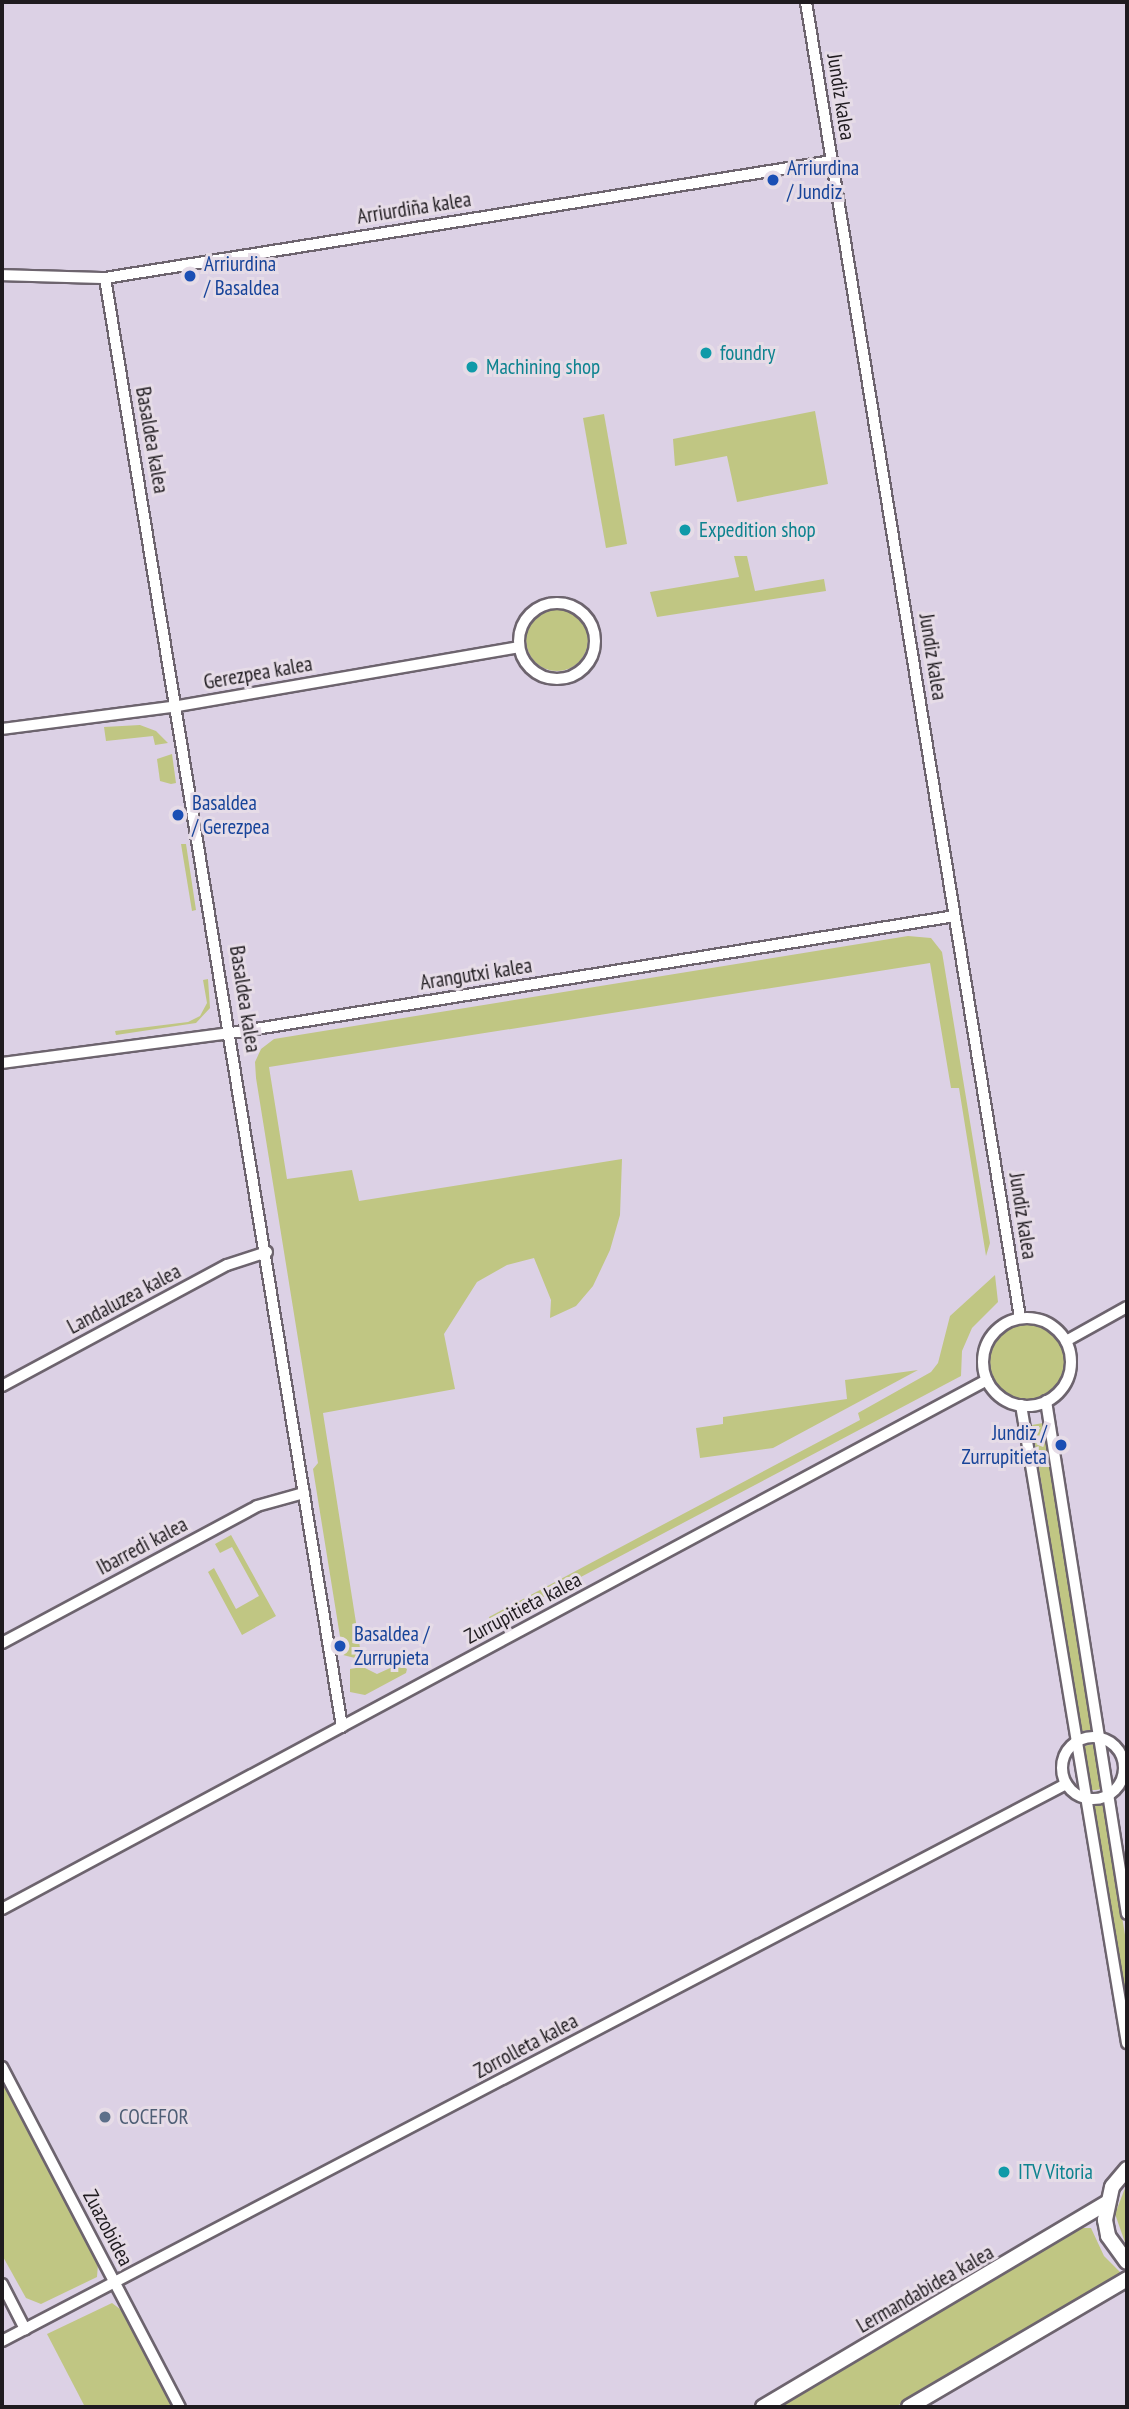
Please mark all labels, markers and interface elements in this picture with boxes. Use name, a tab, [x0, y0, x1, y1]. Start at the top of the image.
street label: Jundiz kalea	[822, 52, 860, 142]
place label: Arriurdina / Jundiz	[787, 155, 859, 205]
marker: Arriurdina / Jundiz	[765, 172, 781, 188]
street label: Arriurdiña kalea	[355, 187, 473, 229]
place label: Arriurdina / Basaldea	[204, 251, 279, 301]
marker: Arriurdina / Basaldea	[182, 268, 198, 284]
place label: foundry	[720, 340, 775, 366]
marker: foundry	[698, 345, 714, 361]
place label: Machining shop	[486, 354, 600, 380]
marker: Machining shop	[464, 359, 480, 375]
street label: Basaldea kalea	[130, 385, 174, 495]
place label: Expedition shop	[699, 517, 816, 543]
marker: Expedition shop	[677, 522, 693, 538]
street label: Jundiz kalea	[914, 612, 952, 702]
street label: Gerezpea kalea	[202, 651, 314, 695]
place label: Basaldea / Gerezpea	[192, 790, 270, 840]
marker: Basaldea / Gerezpea	[170, 807, 186, 823]
street label: Basaldea kalea	[224, 944, 266, 1054]
street label: Arangutxi kalea	[418, 953, 534, 995]
street label: Jundiz kalea	[1004, 1171, 1042, 1261]
street label: Landaluzea kalea	[63, 1259, 185, 1339]
place label: Jundiz / Zurrupitieta	[962, 1420, 1047, 1470]
marker: Jundiz / Zurrupitieta	[1053, 1437, 1069, 1453]
street label: Ibarredi kalea	[92, 1512, 192, 1580]
street label: Zurrupitieta kalea	[460, 1567, 586, 1649]
place label: Basaldea / Zurrupieta	[354, 1621, 429, 1671]
marker: Basaldea / Zurrupieta	[332, 1638, 348, 1654]
street label: Zorrolleta kalea	[470, 2008, 582, 2084]
place label: COCEFOR	[119, 2104, 189, 2130]
marker: COCEFOR	[97, 2109, 113, 2125]
place label: ITV Vitoria	[1018, 2159, 1094, 2185]
marker: ITV Vitoria	[996, 2164, 1012, 2180]
street label: Zuazobidea	[77, 2186, 139, 2270]
street label: Lermandabidea kalea	[852, 2240, 998, 2338]

